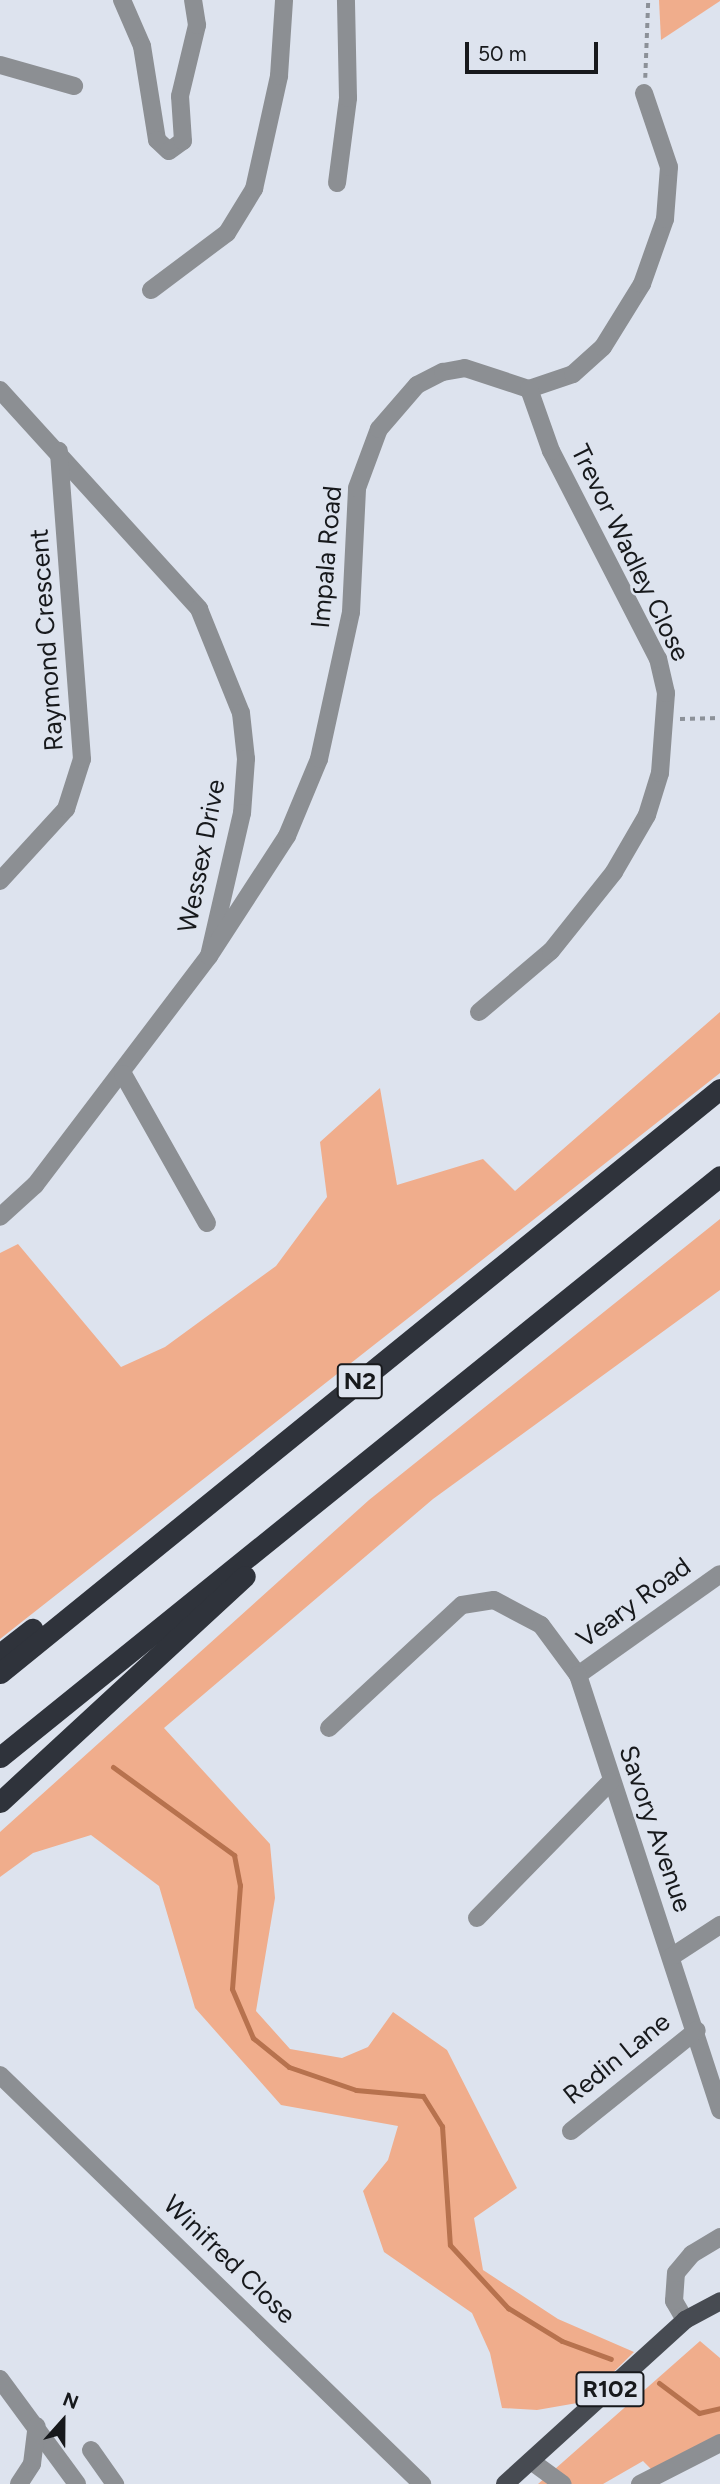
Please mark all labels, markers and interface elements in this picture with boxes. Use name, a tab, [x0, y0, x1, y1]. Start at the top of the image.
scale bar	[468, 28, 601, 72]
text: 50 m	[478, 41, 527, 66]
street label: Trevor Wadley Close	[564, 440, 696, 666]
street label: Impala Road	[305, 484, 349, 630]
street label: Raymond Crescent	[24, 528, 70, 752]
street label: Wessex Drive	[172, 777, 232, 935]
road number: N2	[336, 1360, 384, 1401]
street label: Veary Road	[571, 1551, 697, 1655]
street label: Savory Avenue	[612, 1742, 698, 1916]
street label: Redin Lane	[557, 2007, 677, 2111]
street label: Winifred Close	[156, 2189, 302, 2331]
road number: R102	[575, 2368, 645, 2410]
north arrow	[28, 2386, 98, 2456]
text: N	[60, 2388, 82, 2414]

